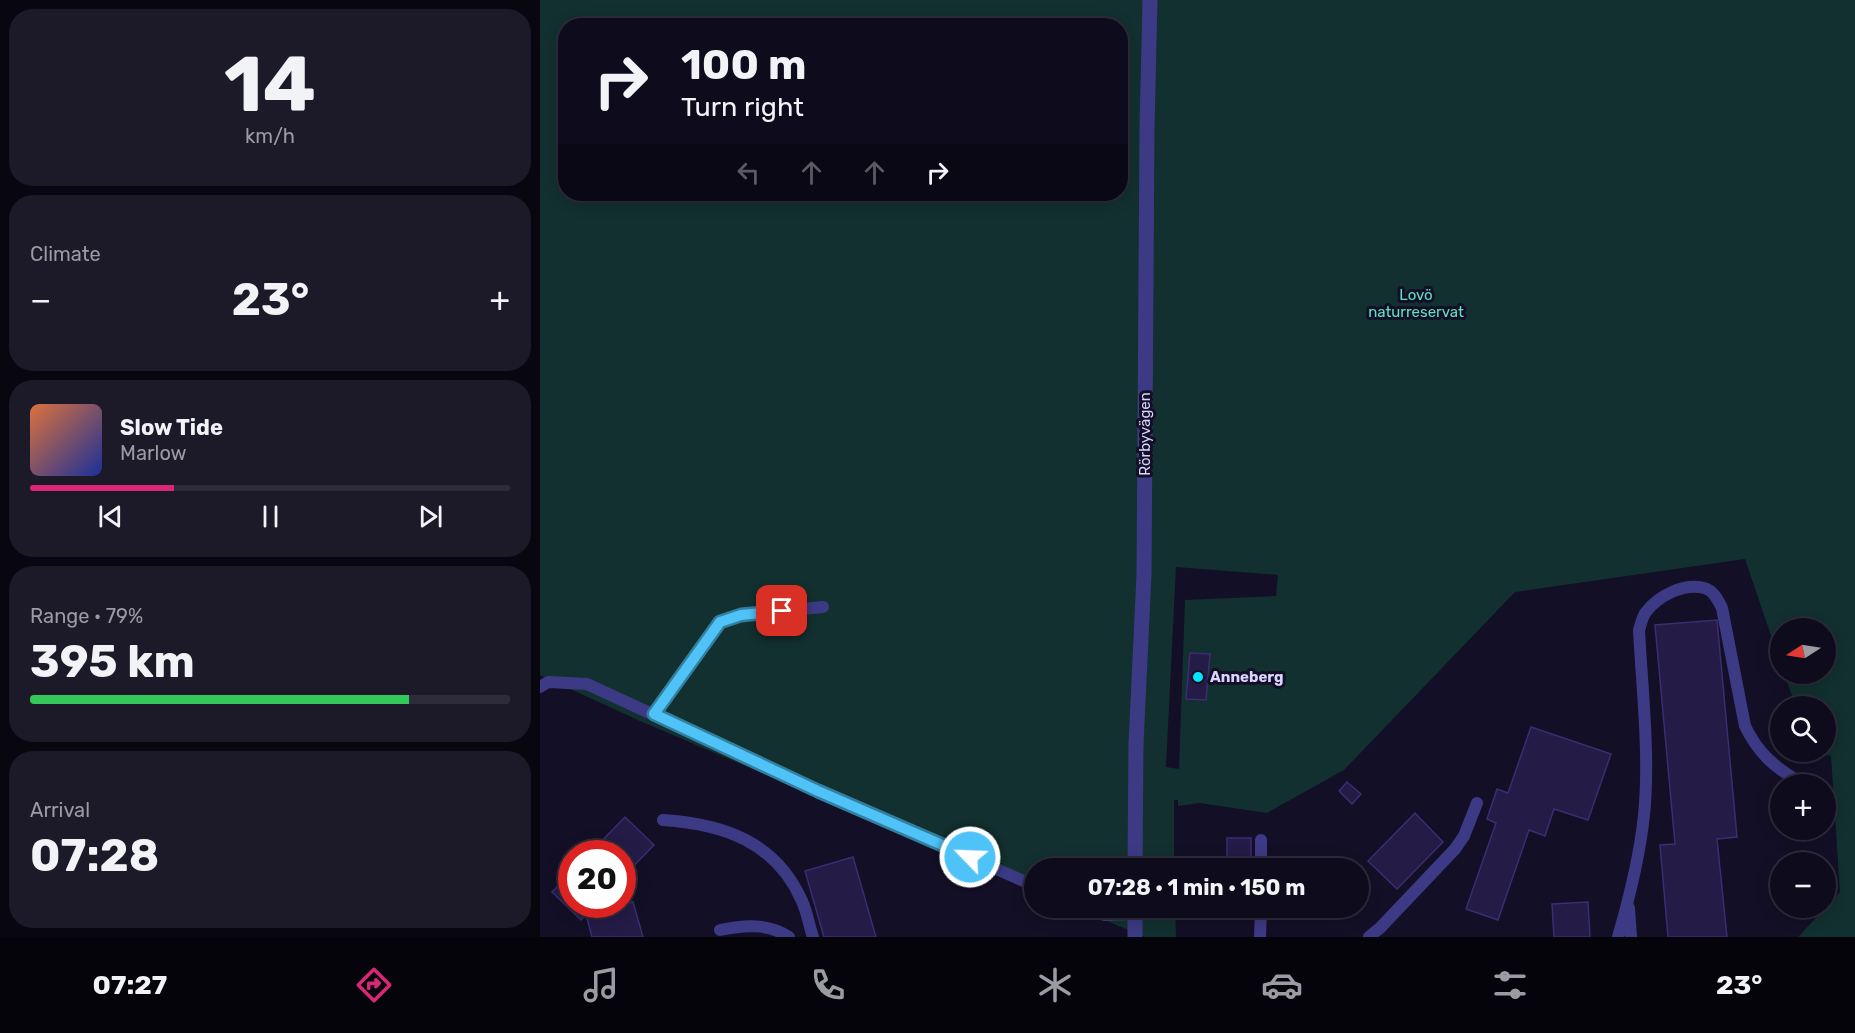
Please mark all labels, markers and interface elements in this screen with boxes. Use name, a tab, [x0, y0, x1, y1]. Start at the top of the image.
text: 14	[224, 38, 316, 131]
text: 100 m	[681, 40, 806, 90]
icon: right	[582, 42, 660, 120]
text: Turn right	[681, 91, 804, 123]
text: km/h	[245, 124, 295, 148]
icon: left	[732, 156, 765, 189]
icon: ahead	[795, 156, 828, 189]
icon: ahead	[858, 156, 891, 189]
icon: right	[921, 156, 954, 189]
text: Climate	[30, 242, 101, 266]
text: 23°	[232, 273, 309, 326]
text: −	[30, 280, 51, 319]
text: +	[489, 280, 510, 319]
park label: Lovö naturreservat	[1368, 286, 1464, 321]
street label: Rörbyvägen	[1136, 392, 1154, 476]
text: Slow Tide	[120, 414, 223, 441]
text: Marlow	[120, 441, 187, 465]
icon: previous	[94, 500, 127, 533]
icon: pause	[254, 500, 287, 533]
icon: next	[414, 500, 447, 533]
pin	[756, 585, 807, 636]
icon: arrive	[765, 594, 798, 627]
text: Range · 79%	[30, 604, 143, 628]
north arrow	[1770, 618, 1836, 684]
map controls	[1770, 618, 1836, 918]
text: 395 km	[30, 635, 195, 688]
place label: Anneberg	[1210, 668, 1284, 686]
marker: Anneberg	[1191, 670, 1205, 684]
button: search	[1770, 696, 1836, 762]
button: +	[1770, 774, 1836, 840]
text: Arrival	[30, 798, 90, 822]
position arrow	[938, 825, 1002, 889]
text: 07:28	[30, 829, 159, 882]
speed limit sign: 20	[558, 840, 636, 918]
button: −	[1770, 852, 1836, 918]
text: 07:28 · 1 min · 150 m	[1088, 874, 1305, 901]
icon: directions	[353, 964, 395, 1006]
icon: music	[580, 964, 622, 1006]
icon: phone	[807, 964, 849, 1006]
icon: climate	[1034, 964, 1076, 1006]
icon: car	[1261, 964, 1303, 1006]
icon: filters	[1489, 964, 1531, 1006]
text: 07:27	[93, 969, 167, 1001]
text: 23°	[1716, 969, 1762, 1001]

